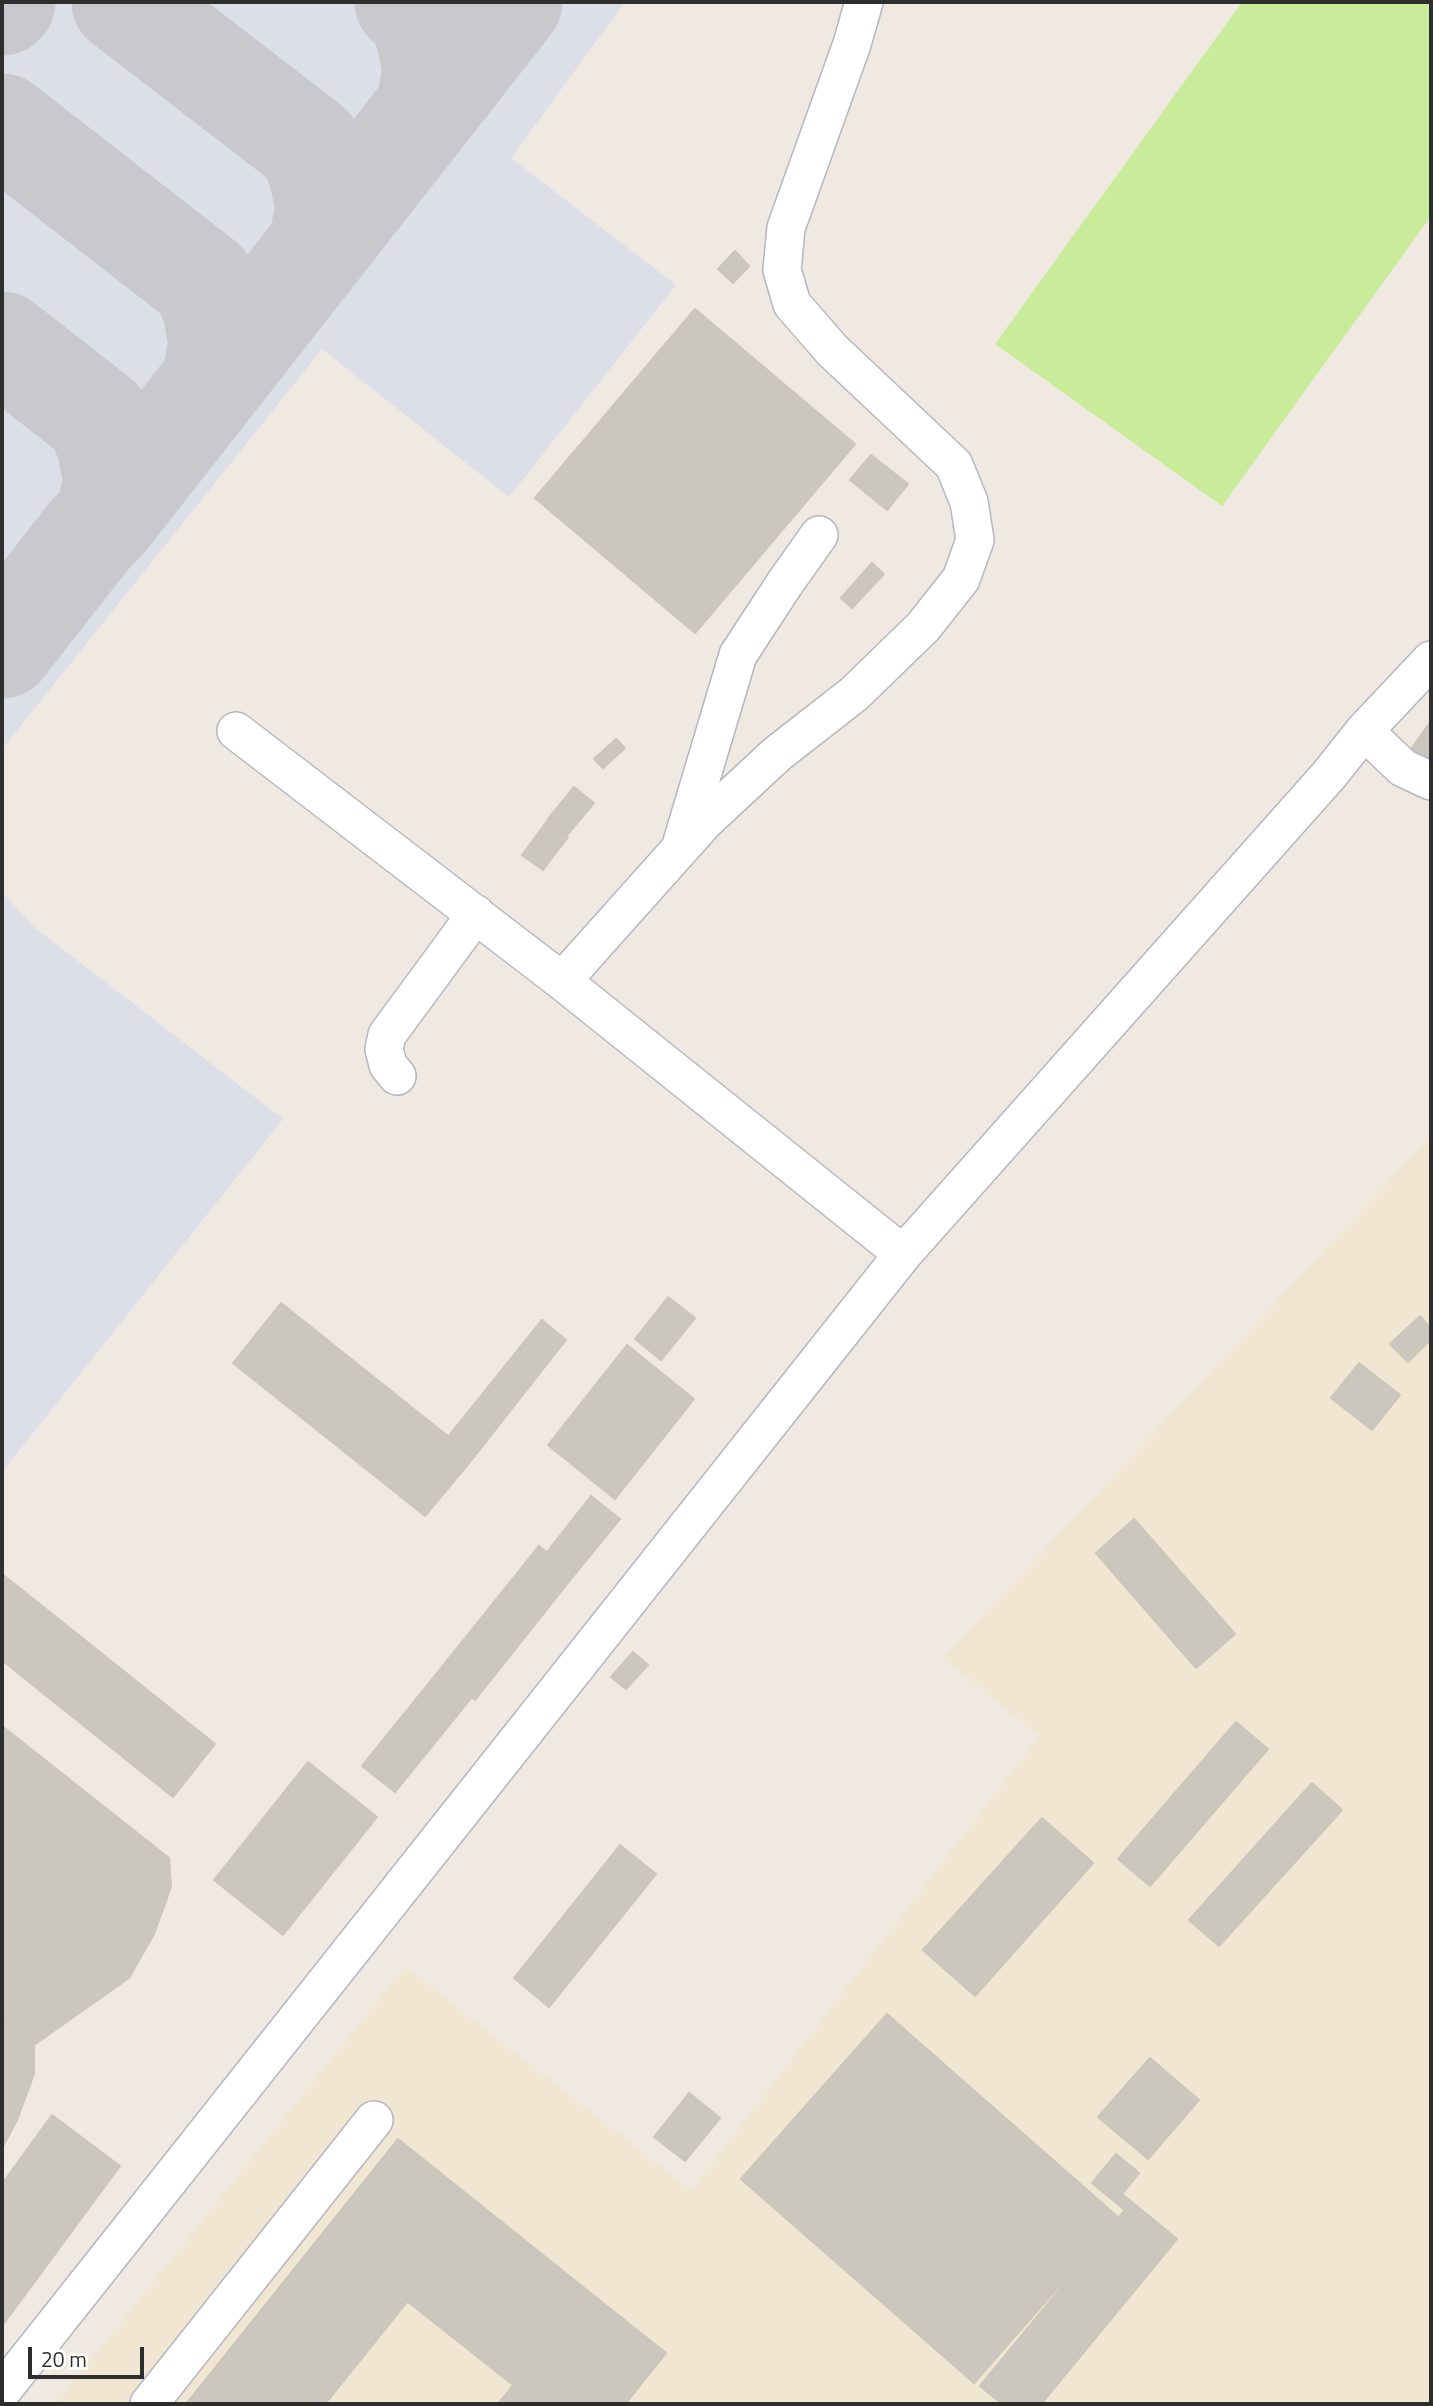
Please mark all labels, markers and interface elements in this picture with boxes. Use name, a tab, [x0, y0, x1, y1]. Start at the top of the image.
scale bar	[32, 2332, 147, 2376]
text: 20 m	[41, 2343, 87, 2375]

